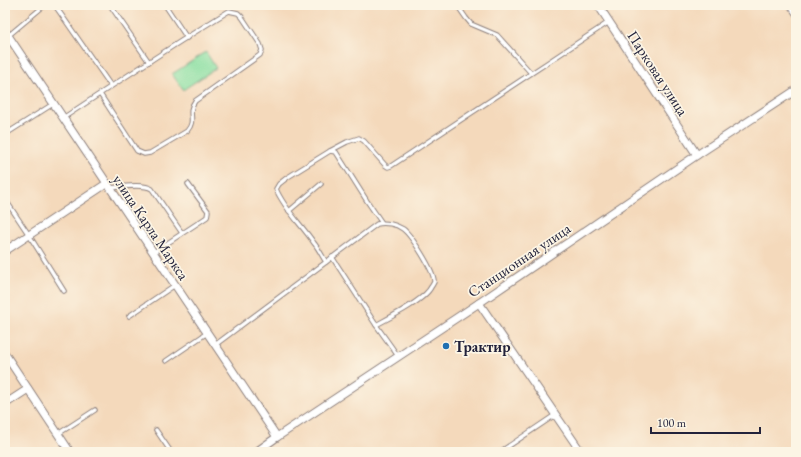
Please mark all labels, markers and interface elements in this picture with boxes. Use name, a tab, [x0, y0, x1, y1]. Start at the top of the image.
street label: Парковая улица	[623, 27, 693, 119]
street label: улица Карла Маркса	[109, 171, 193, 283]
street label: Станционная улица	[464, 219, 574, 301]
place label: Трактир	[454, 337, 510, 356]
marker: Трактир	[441, 341, 451, 351]
scale bar	[651, 409, 760, 435]
text: 100 m	[657, 415, 687, 431]

